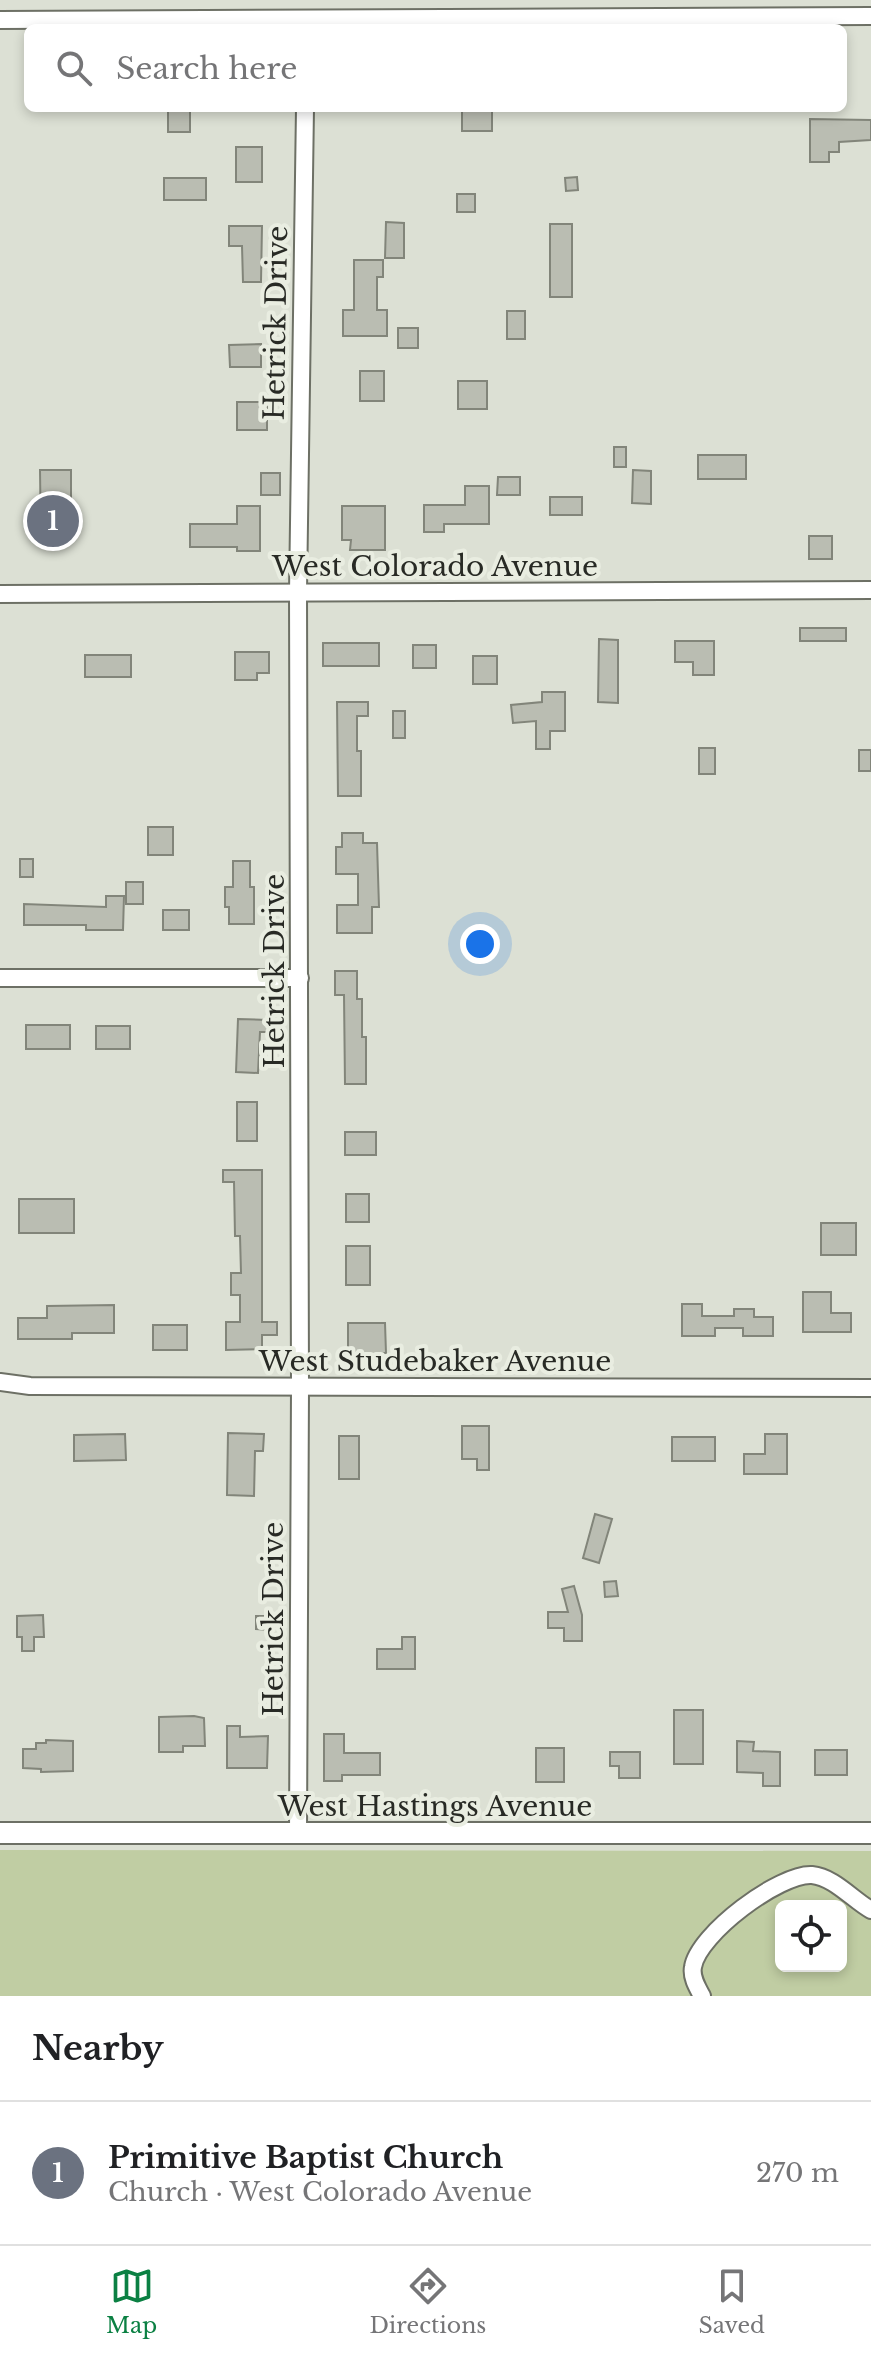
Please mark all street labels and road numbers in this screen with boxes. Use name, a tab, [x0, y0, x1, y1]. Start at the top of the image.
street label: Hetrick Drive	[257, 225, 295, 421]
street label: West Colorado Avenue	[271, 549, 598, 584]
street label: Hetrick Drive	[257, 874, 292, 1068]
street label: West Studebaker Avenue	[258, 1344, 611, 1379]
street label: Hetrick Drive	[256, 1522, 291, 1716]
street label: West Hastings Avenue	[277, 1789, 592, 1824]

